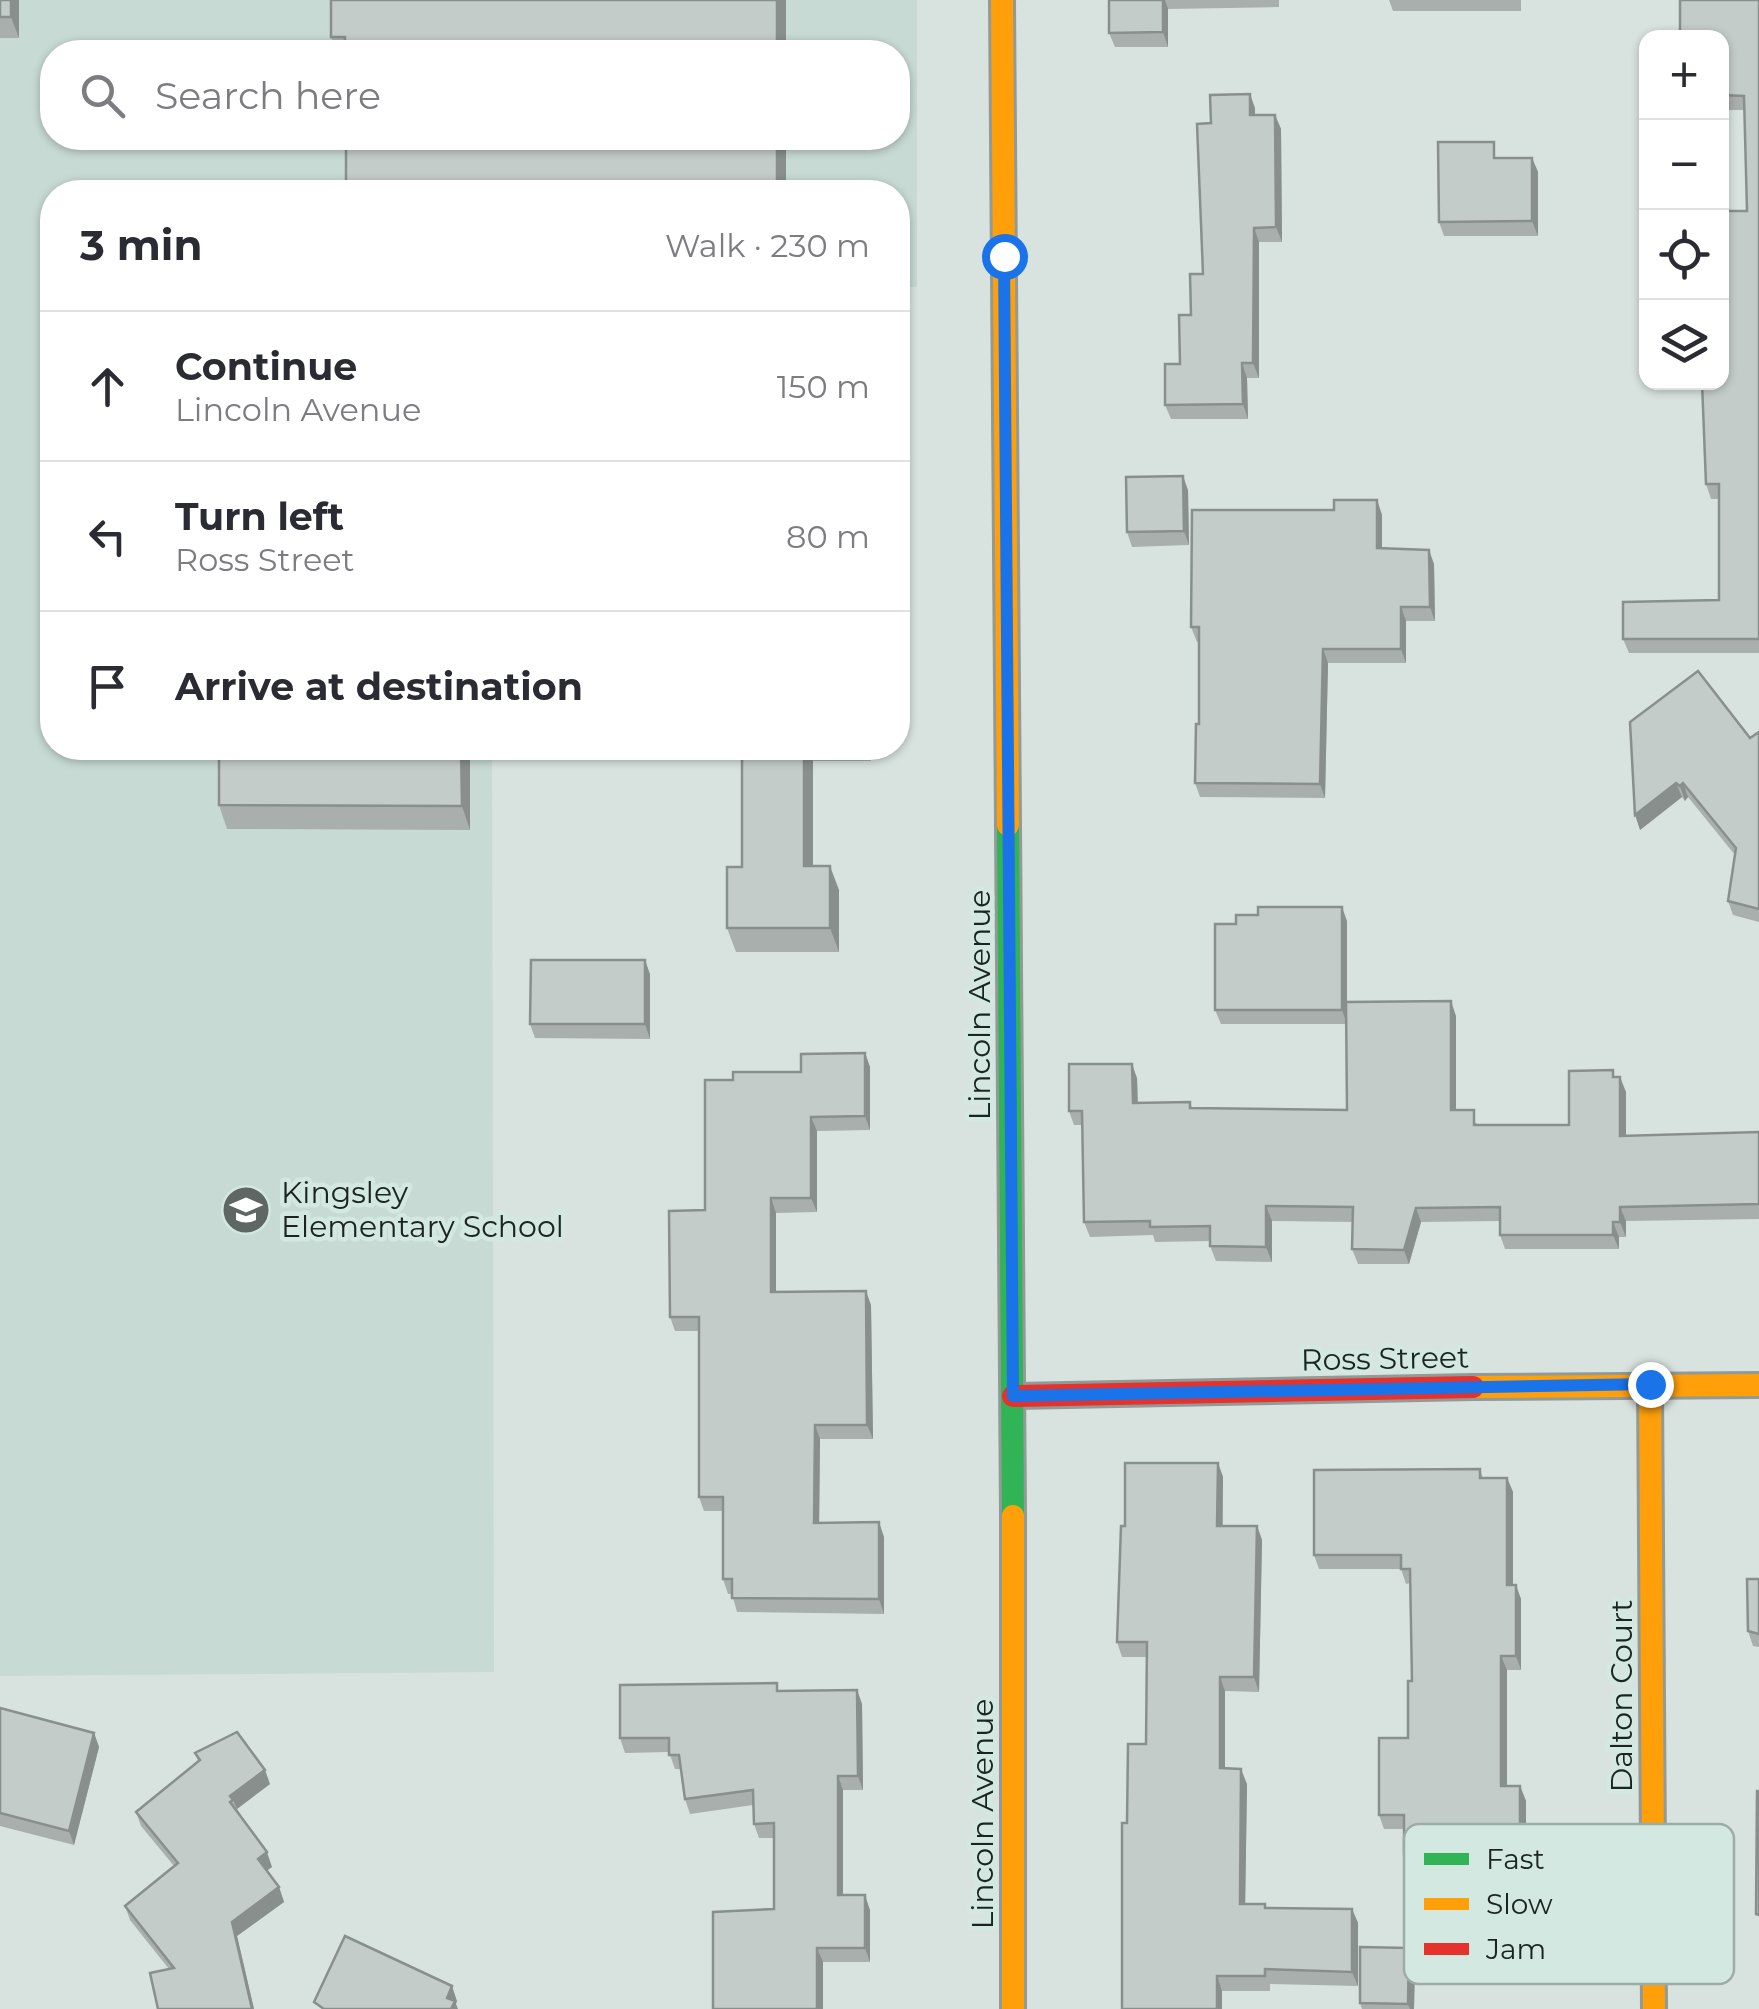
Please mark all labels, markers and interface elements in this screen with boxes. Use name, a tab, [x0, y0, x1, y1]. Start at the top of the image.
map controls	[1639, 30, 1729, 390]
button: +	[1639, 30, 1729, 120]
search box	[40, 40, 910, 150]
icon: search	[75, 68, 130, 123]
text: Search here	[155, 72, 381, 119]
button: −	[1639, 120, 1729, 210]
button: locate	[1639, 210, 1729, 300]
text: 3 min	[80, 219, 202, 271]
text: Walk · 230 m	[665, 226, 870, 265]
route start	[982, 234, 1028, 280]
button: layers	[1639, 300, 1729, 390]
text: Continue	[175, 343, 357, 390]
icon: ahead	[80, 359, 135, 414]
text: 150 m	[777, 367, 870, 406]
text: Lincoln Avenue	[175, 390, 421, 429]
text: Turn left	[175, 493, 344, 540]
icon: left	[80, 509, 135, 564]
text: 80 m	[786, 517, 870, 556]
text: Ross Street	[175, 540, 355, 579]
icon: arrive	[80, 659, 135, 714]
text: Arrive at destination	[175, 663, 583, 710]
street label: Lincoln Avenue	[961, 890, 998, 1120]
place label: Kingsley Elementary School	[281, 1174, 564, 1245]
school or university icon: Kingsley Elementary School	[220, 1184, 272, 1236]
street label: Ross Street	[1301, 1339, 1469, 1378]
route end	[1628, 1362, 1674, 1408]
street label: Dalton Court	[1603, 1599, 1640, 1793]
street label: Lincoln Avenue	[964, 1699, 1001, 1929]
legend	[1404, 1824, 1734, 1984]
text: Fast	[1486, 1842, 1545, 1876]
text: Slow	[1486, 1887, 1553, 1921]
text: Jam	[1485, 1932, 1546, 1966]

